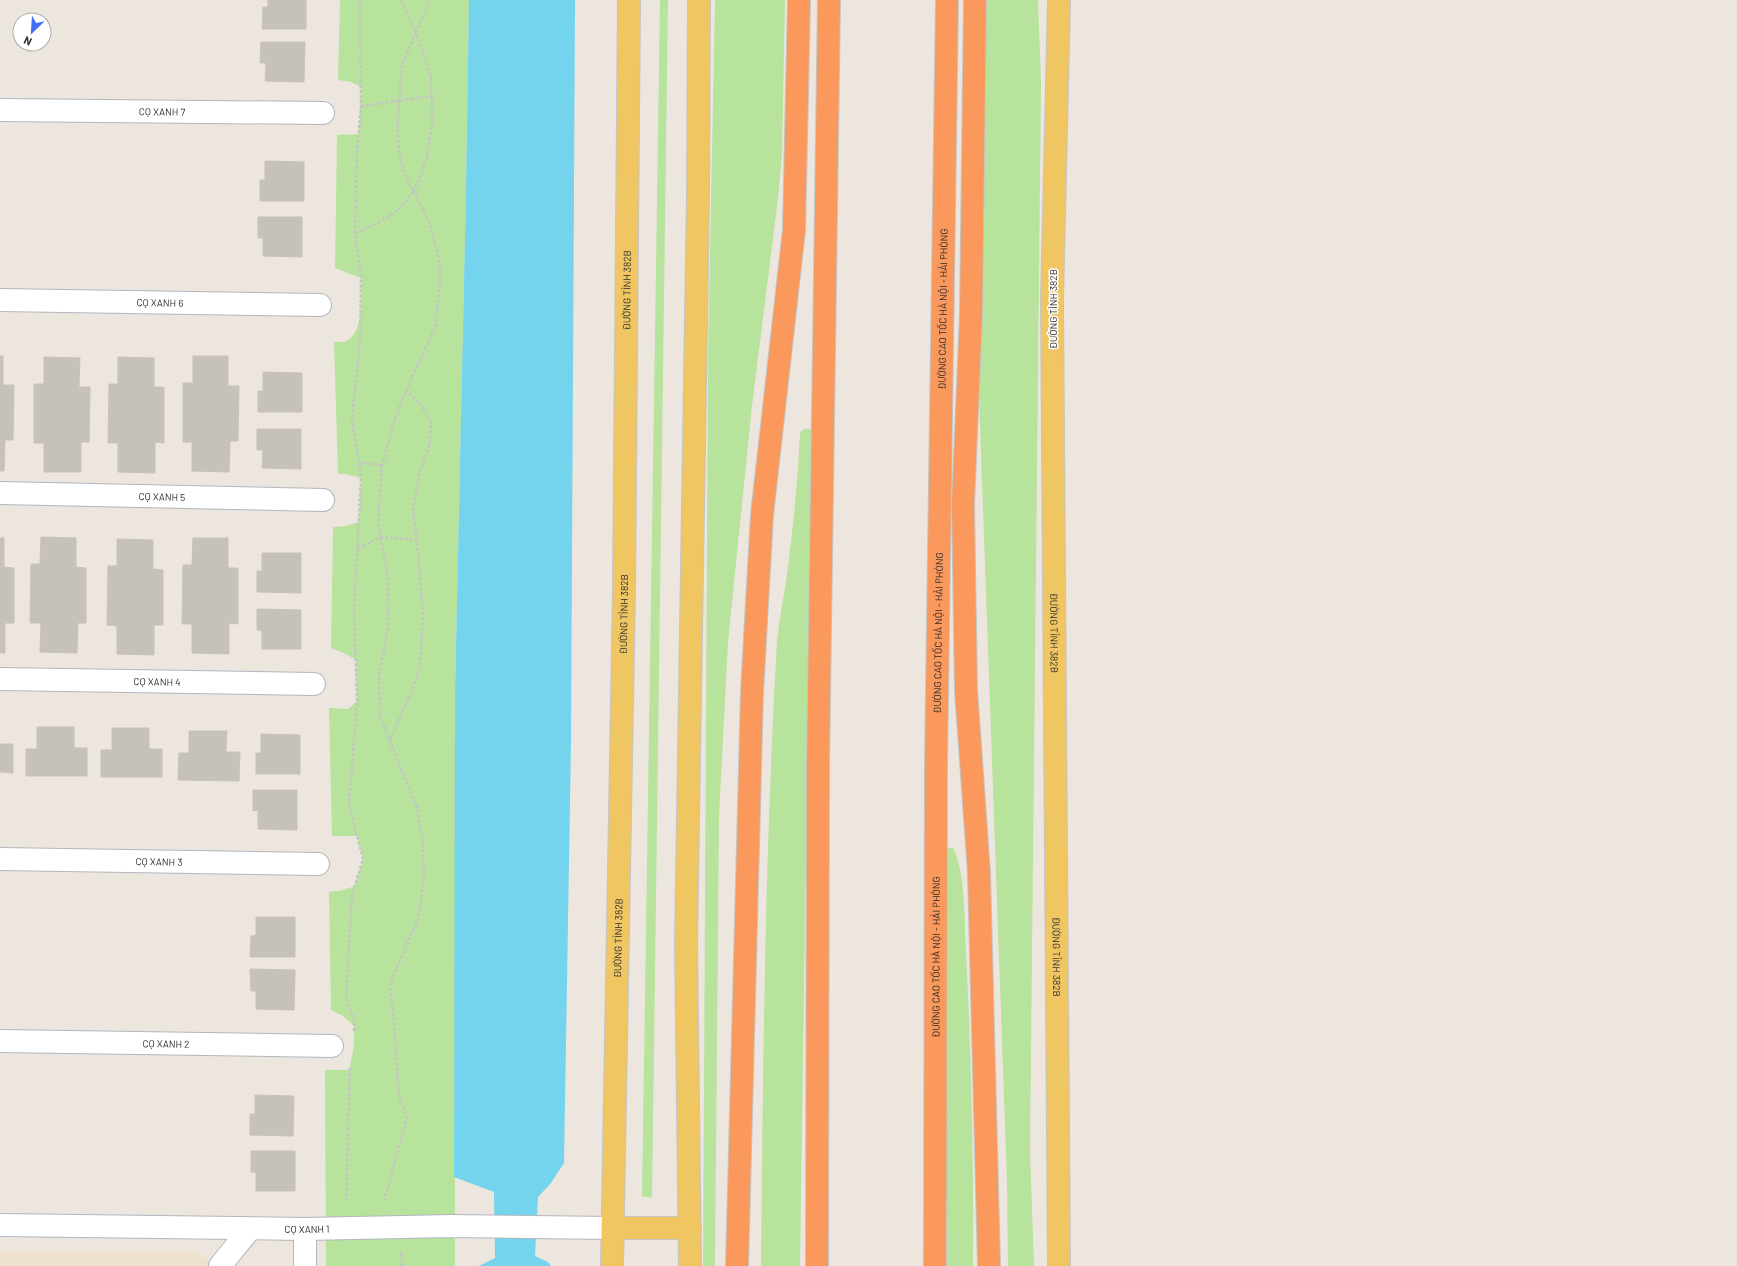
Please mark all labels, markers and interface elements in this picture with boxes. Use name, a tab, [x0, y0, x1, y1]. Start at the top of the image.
north arrow	[12, 12, 52, 52]
text: N	[21, 34, 34, 49]
street label: CỌ XANH 7	[139, 105, 185, 118]
street label: ĐƯỜNG CAO TỐC HÀ NỘI - HẢI PHÒNG	[935, 228, 950, 390]
street label: ĐƯỜNG TỈNH 382B	[620, 250, 633, 330]
street label: ĐƯỜNG TỈNH 382B	[1047, 269, 1059, 349]
street label: CỌ XANH 6	[137, 296, 183, 309]
street label: CỌ XANH 5	[138, 490, 185, 503]
street label: ĐƯỜNG CAO TỐC HÀ NỘI - HẢI PHÒNG	[931, 552, 945, 714]
street label: ĐƯỜNG TỈNH 382B	[617, 574, 630, 654]
street label: ĐƯỜNG TỈNH 382B	[1048, 593, 1061, 673]
street label: CỌ XANH 4	[133, 675, 181, 688]
street label: CỌ XANH 3	[136, 855, 182, 868]
street label: ĐƯỜNG CAO TỐC HÀ NỘI - HẢI PHÒNG	[929, 876, 942, 1038]
street label: ĐƯỜNG TỈNH 382B	[611, 898, 625, 978]
street label: ĐƯỜNG TỈNH 382B	[1050, 917, 1063, 997]
street label: CỌ XANH 2	[142, 1037, 190, 1050]
street label: CỌ XANH 1	[284, 1223, 330, 1235]

